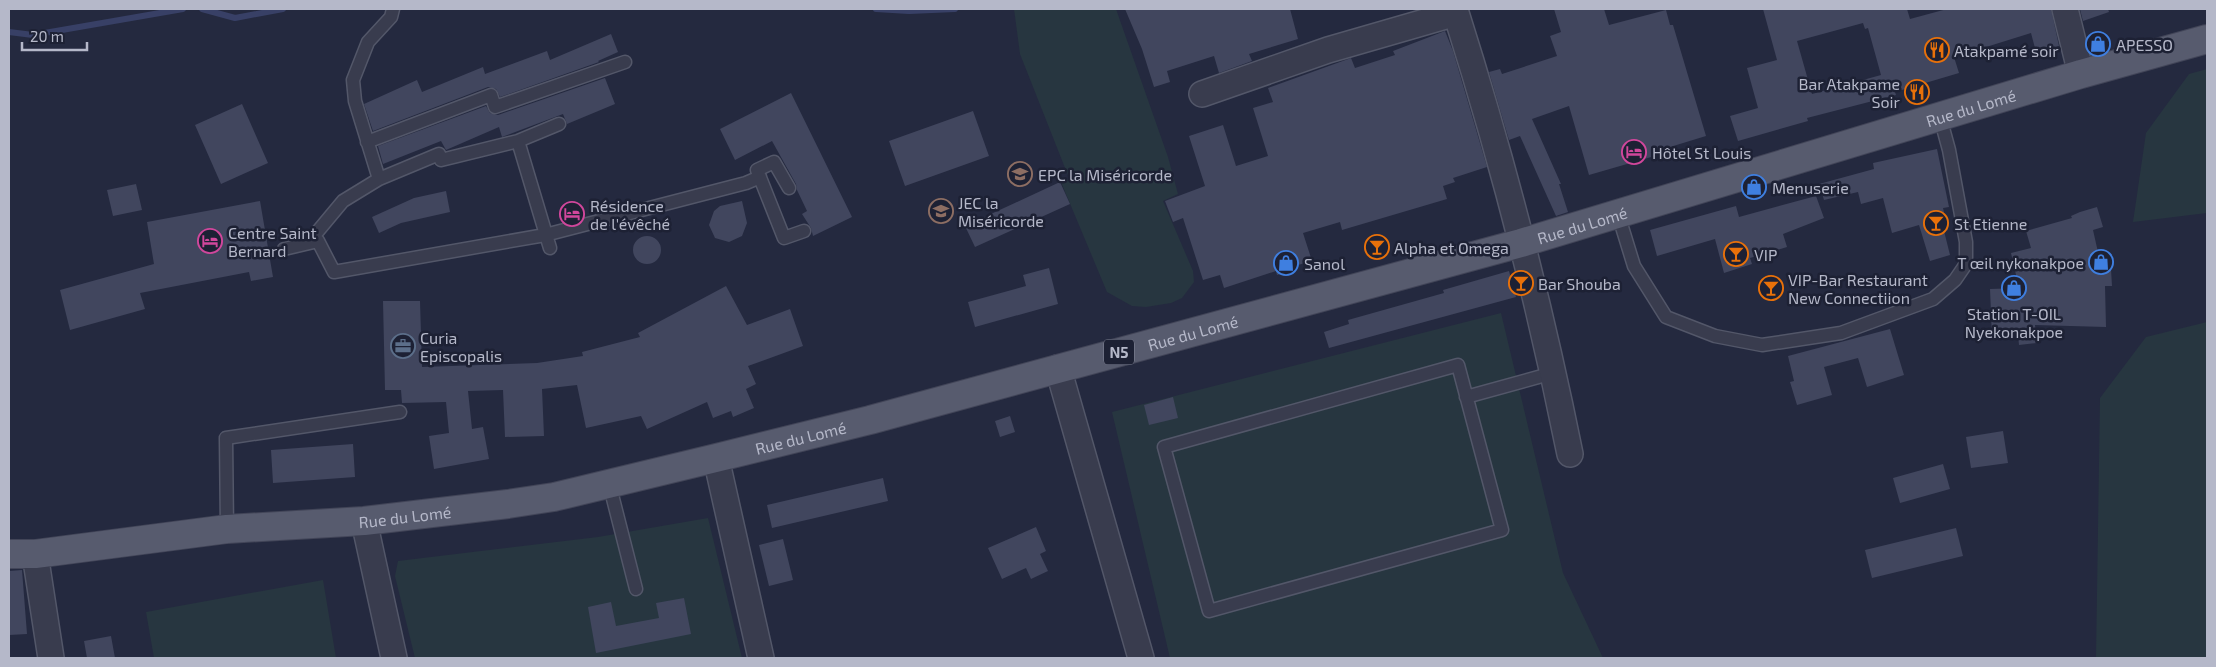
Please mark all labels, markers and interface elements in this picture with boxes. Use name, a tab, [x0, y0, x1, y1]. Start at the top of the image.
scale bar	[22, 20, 88, 52]
text: 20 m	[30, 27, 64, 45]
shop icon: APESSO	[2085, 31, 2111, 57]
place label: APESSO	[2116, 35, 2173, 54]
restaurant icon: Atakpamé soir	[1924, 37, 1950, 63]
place label: Atakpamé soir	[1954, 41, 2059, 60]
place label: Bar Atakpame Soir	[1799, 74, 1901, 111]
restaurant icon: Bar Atakpame Soir	[1904, 79, 1930, 105]
street label: Rue du Lomé	[1923, 85, 2018, 130]
hotel icon: Hôtel St Louis	[1621, 139, 1647, 165]
place label: Hôtel St Louis	[1652, 143, 1751, 162]
school or university icon: EPC la Miséricorde	[1007, 161, 1033, 187]
place label: EPC la Miséricorde	[1038, 165, 1172, 184]
shop icon: Menuserie	[1741, 174, 1767, 200]
place label: Menuserie	[1772, 178, 1849, 197]
place label: JEC la Miséricorde	[958, 193, 1044, 230]
place label: Résidence de l'évêché	[590, 196, 670, 233]
school or university icon: JEC la Miséricorde	[928, 198, 954, 224]
hotel icon: Résidence de l'évêché	[559, 201, 585, 227]
street label: Rue du Lomé	[1535, 202, 1629, 247]
bar icon: St Etienne	[1923, 210, 1949, 236]
place label: St Etienne	[1954, 214, 2027, 233]
place label: Centre Saint Bernard	[228, 223, 317, 260]
hotel icon: Centre Saint Bernard	[197, 228, 223, 254]
bar icon: Alpha et Omega	[1364, 234, 1390, 260]
place label: Alpha et Omega	[1394, 238, 1509, 257]
bar icon: VIP	[1723, 241, 1749, 267]
place label: VIP	[1754, 245, 1777, 264]
shop icon: T œil nykonakpoe	[2088, 249, 2114, 275]
shop icon: Sanol	[1273, 250, 1299, 276]
place label: T œil nykonakpoe	[1957, 253, 2084, 272]
place label: Sanol	[1304, 254, 1345, 273]
bar icon: Bar Shouba	[1508, 270, 1534, 296]
place label: VIP-Bar Restaurant New Connectiion	[1788, 270, 1928, 307]
place label: Bar Shouba	[1538, 274, 1621, 293]
bar icon: VIP-Bar Restaurant New Connectiion	[1758, 275, 1784, 301]
shop icon: Station T-OIL Nyekonakpoe	[2001, 275, 2027, 301]
place label: Station T-OIL Nyekonakpoe	[1965, 304, 2063, 341]
street label: Rue du Lomé	[1145, 311, 1240, 354]
place label: Curia Episcopalis	[420, 328, 502, 365]
office icon: Curia Episcopalis	[390, 333, 416, 359]
road number: N5	[1104, 340, 1134, 364]
street label: Rue du Lomé	[753, 417, 848, 458]
street label: Rue du Lomé	[358, 501, 452, 531]

